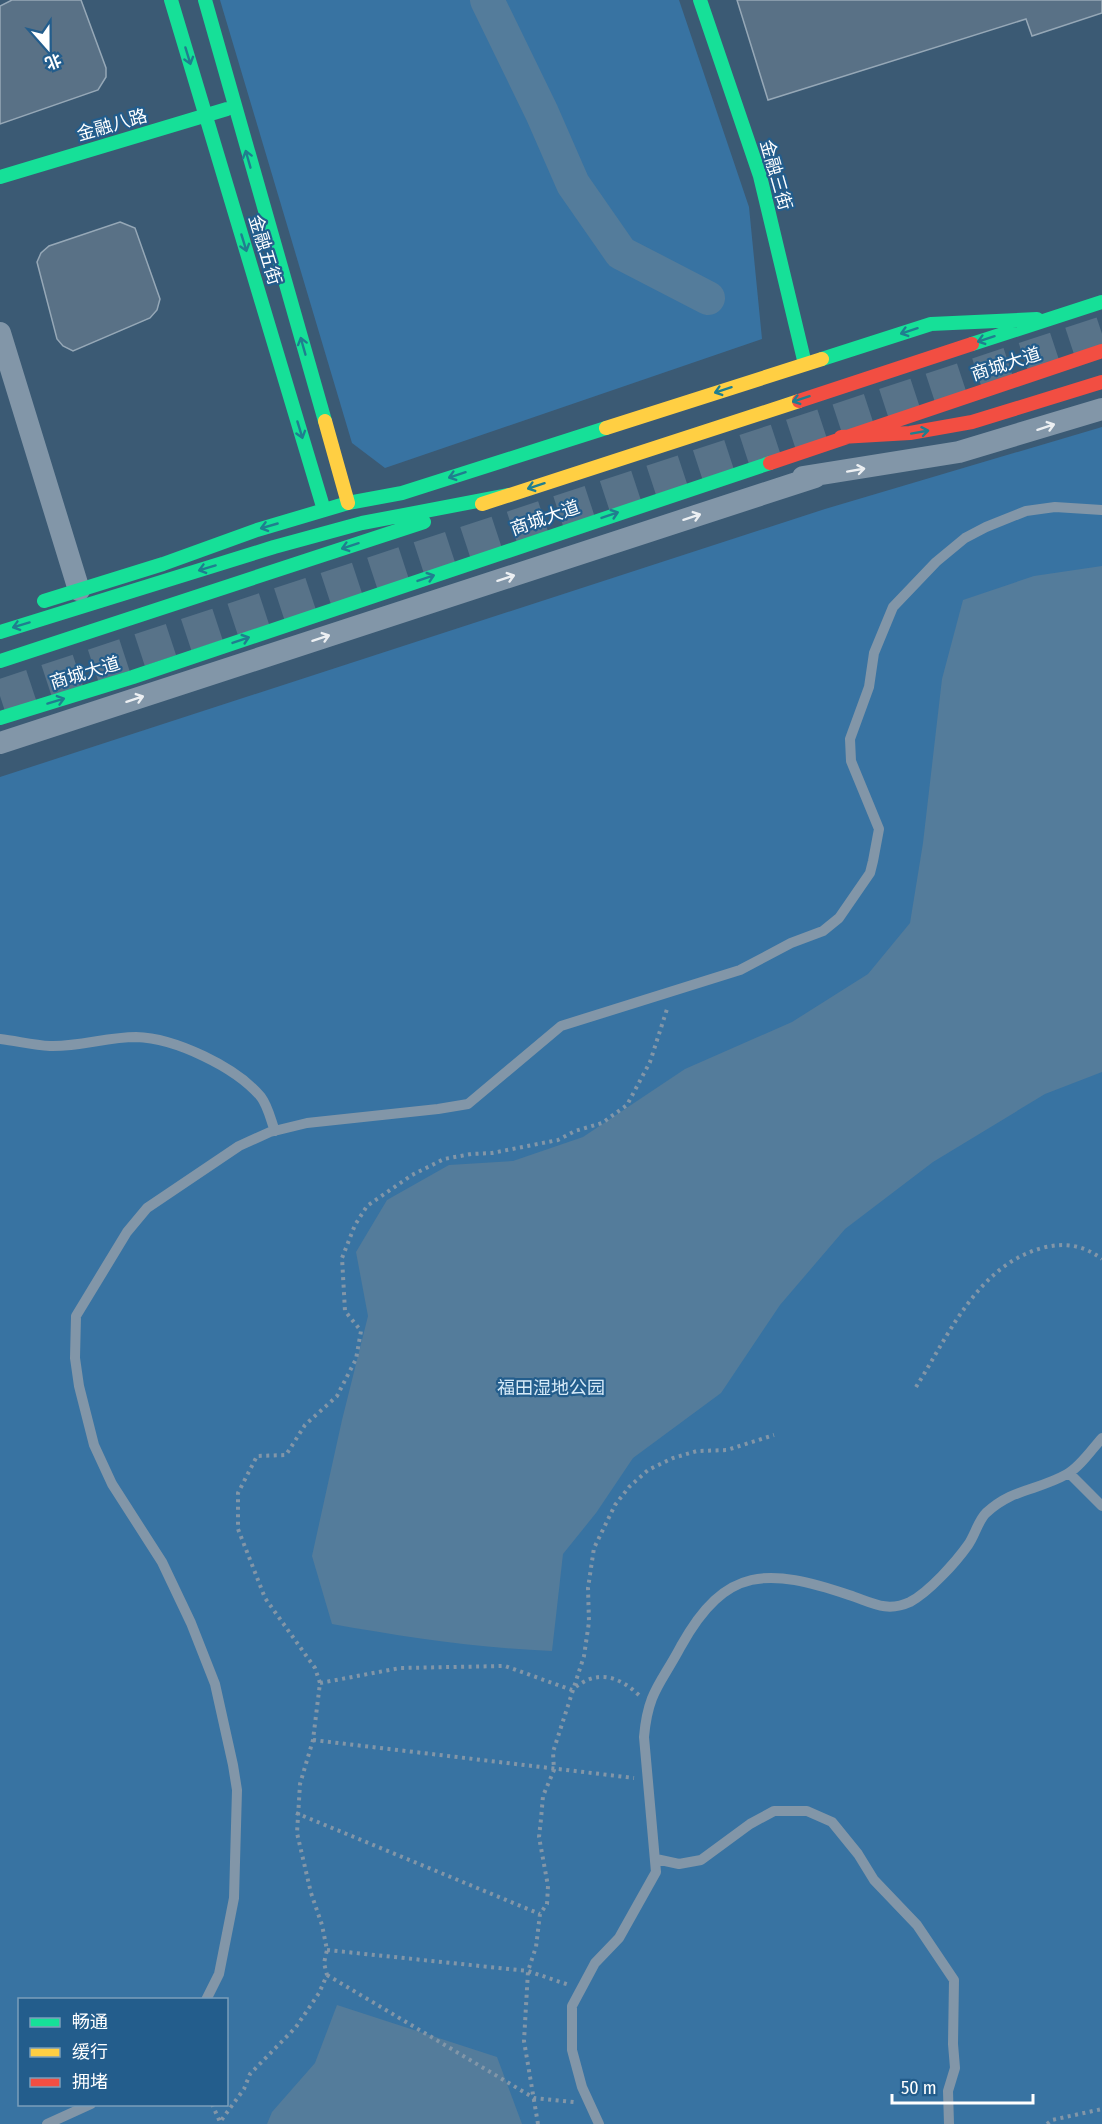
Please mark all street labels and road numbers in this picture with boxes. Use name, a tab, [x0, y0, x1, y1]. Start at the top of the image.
street label: 金融八路	[74, 105, 150, 145]
street label: 金融三街	[756, 137, 796, 213]
street label: 金融五街	[244, 212, 286, 288]
street label: 商城大道	[968, 342, 1044, 386]
street label: 商城大道	[507, 496, 583, 540]
street label: 商城大道	[47, 652, 123, 694]

